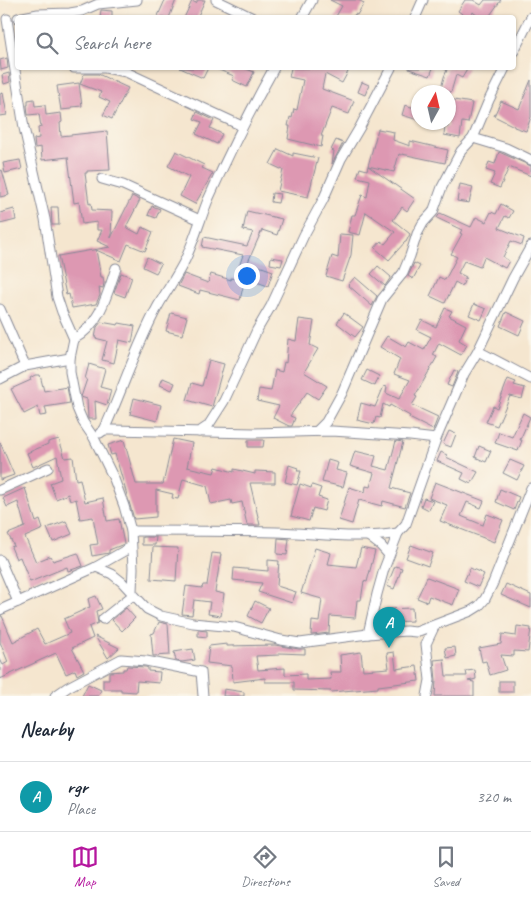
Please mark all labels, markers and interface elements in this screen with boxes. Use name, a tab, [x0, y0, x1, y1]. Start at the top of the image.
search box	[15, 15, 516, 70]
icon: search	[33, 29, 61, 57]
text: Search here	[73, 31, 150, 55]
north arrow	[411, 85, 456, 130]
your location	[234, 263, 260, 289]
pin: A	[373, 607, 405, 648]
text: Nearby	[20, 716, 73, 742]
text: rgr	[67, 775, 88, 799]
text: A	[32, 787, 40, 807]
text: 320 m	[477, 787, 511, 807]
text: Place	[67, 799, 95, 819]
tab: Map	[71, 843, 99, 890]
tab: Directions	[241, 843, 290, 890]
tab: Saved	[432, 843, 460, 890]

